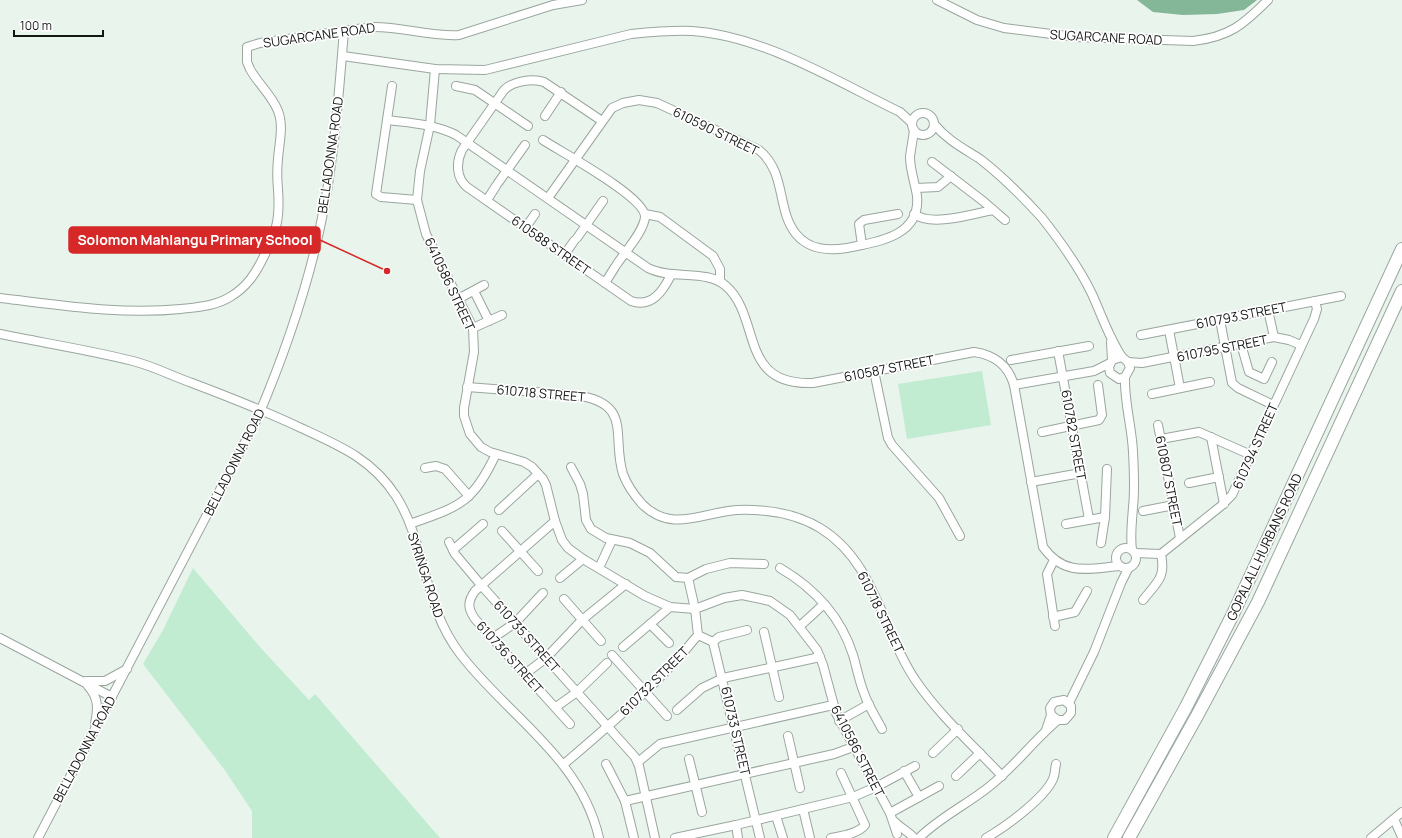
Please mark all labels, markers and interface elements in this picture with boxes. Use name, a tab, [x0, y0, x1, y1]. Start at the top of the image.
scale bar	[14, 12, 103, 38]
text: 100 m	[20, 17, 52, 34]
street label: SUGARCANE ROAD	[262, 18, 376, 52]
street label: SUGARCANE ROAD	[1049, 25, 1163, 49]
street label: BELLADONNA ROAD	[313, 95, 347, 215]
street label: 610590 STREET	[670, 102, 762, 160]
street label: 610588 STREET	[508, 211, 594, 279]
callout: Solomon Mahlangu Primary School	[69, 227, 320, 253]
text: Solomon Mahlangu Primary School	[77, 230, 313, 249]
street label: 6410586 STREET	[421, 234, 480, 334]
street label: 610793 STREET	[1194, 297, 1288, 333]
street label: 610795 STREET	[1175, 330, 1269, 366]
street label: 610587 STREET	[842, 350, 936, 386]
street label: 610718 STREET	[496, 380, 586, 406]
street label: 610782 STREET	[1057, 388, 1091, 482]
street label: 610794 STREET	[1228, 400, 1282, 492]
street label: BELLADONNA ROAD	[199, 405, 269, 519]
street label: 610807 STREET	[1151, 434, 1187, 528]
street label: GOPALALL HURBANS ROAD	[1222, 470, 1306, 623]
street label: SYRINGA ROAD	[404, 530, 448, 620]
street label: 610718 STREET	[853, 568, 909, 656]
street label: 610735 STREET	[490, 596, 564, 676]
street label: 610736 STREET	[473, 617, 548, 697]
street label: 610732 STREET	[615, 642, 693, 720]
street label: 610733 STREET	[717, 685, 755, 778]
street label: BELLADONNA ROAD	[48, 692, 120, 805]
street label: 6410586 STREET	[827, 702, 889, 800]

